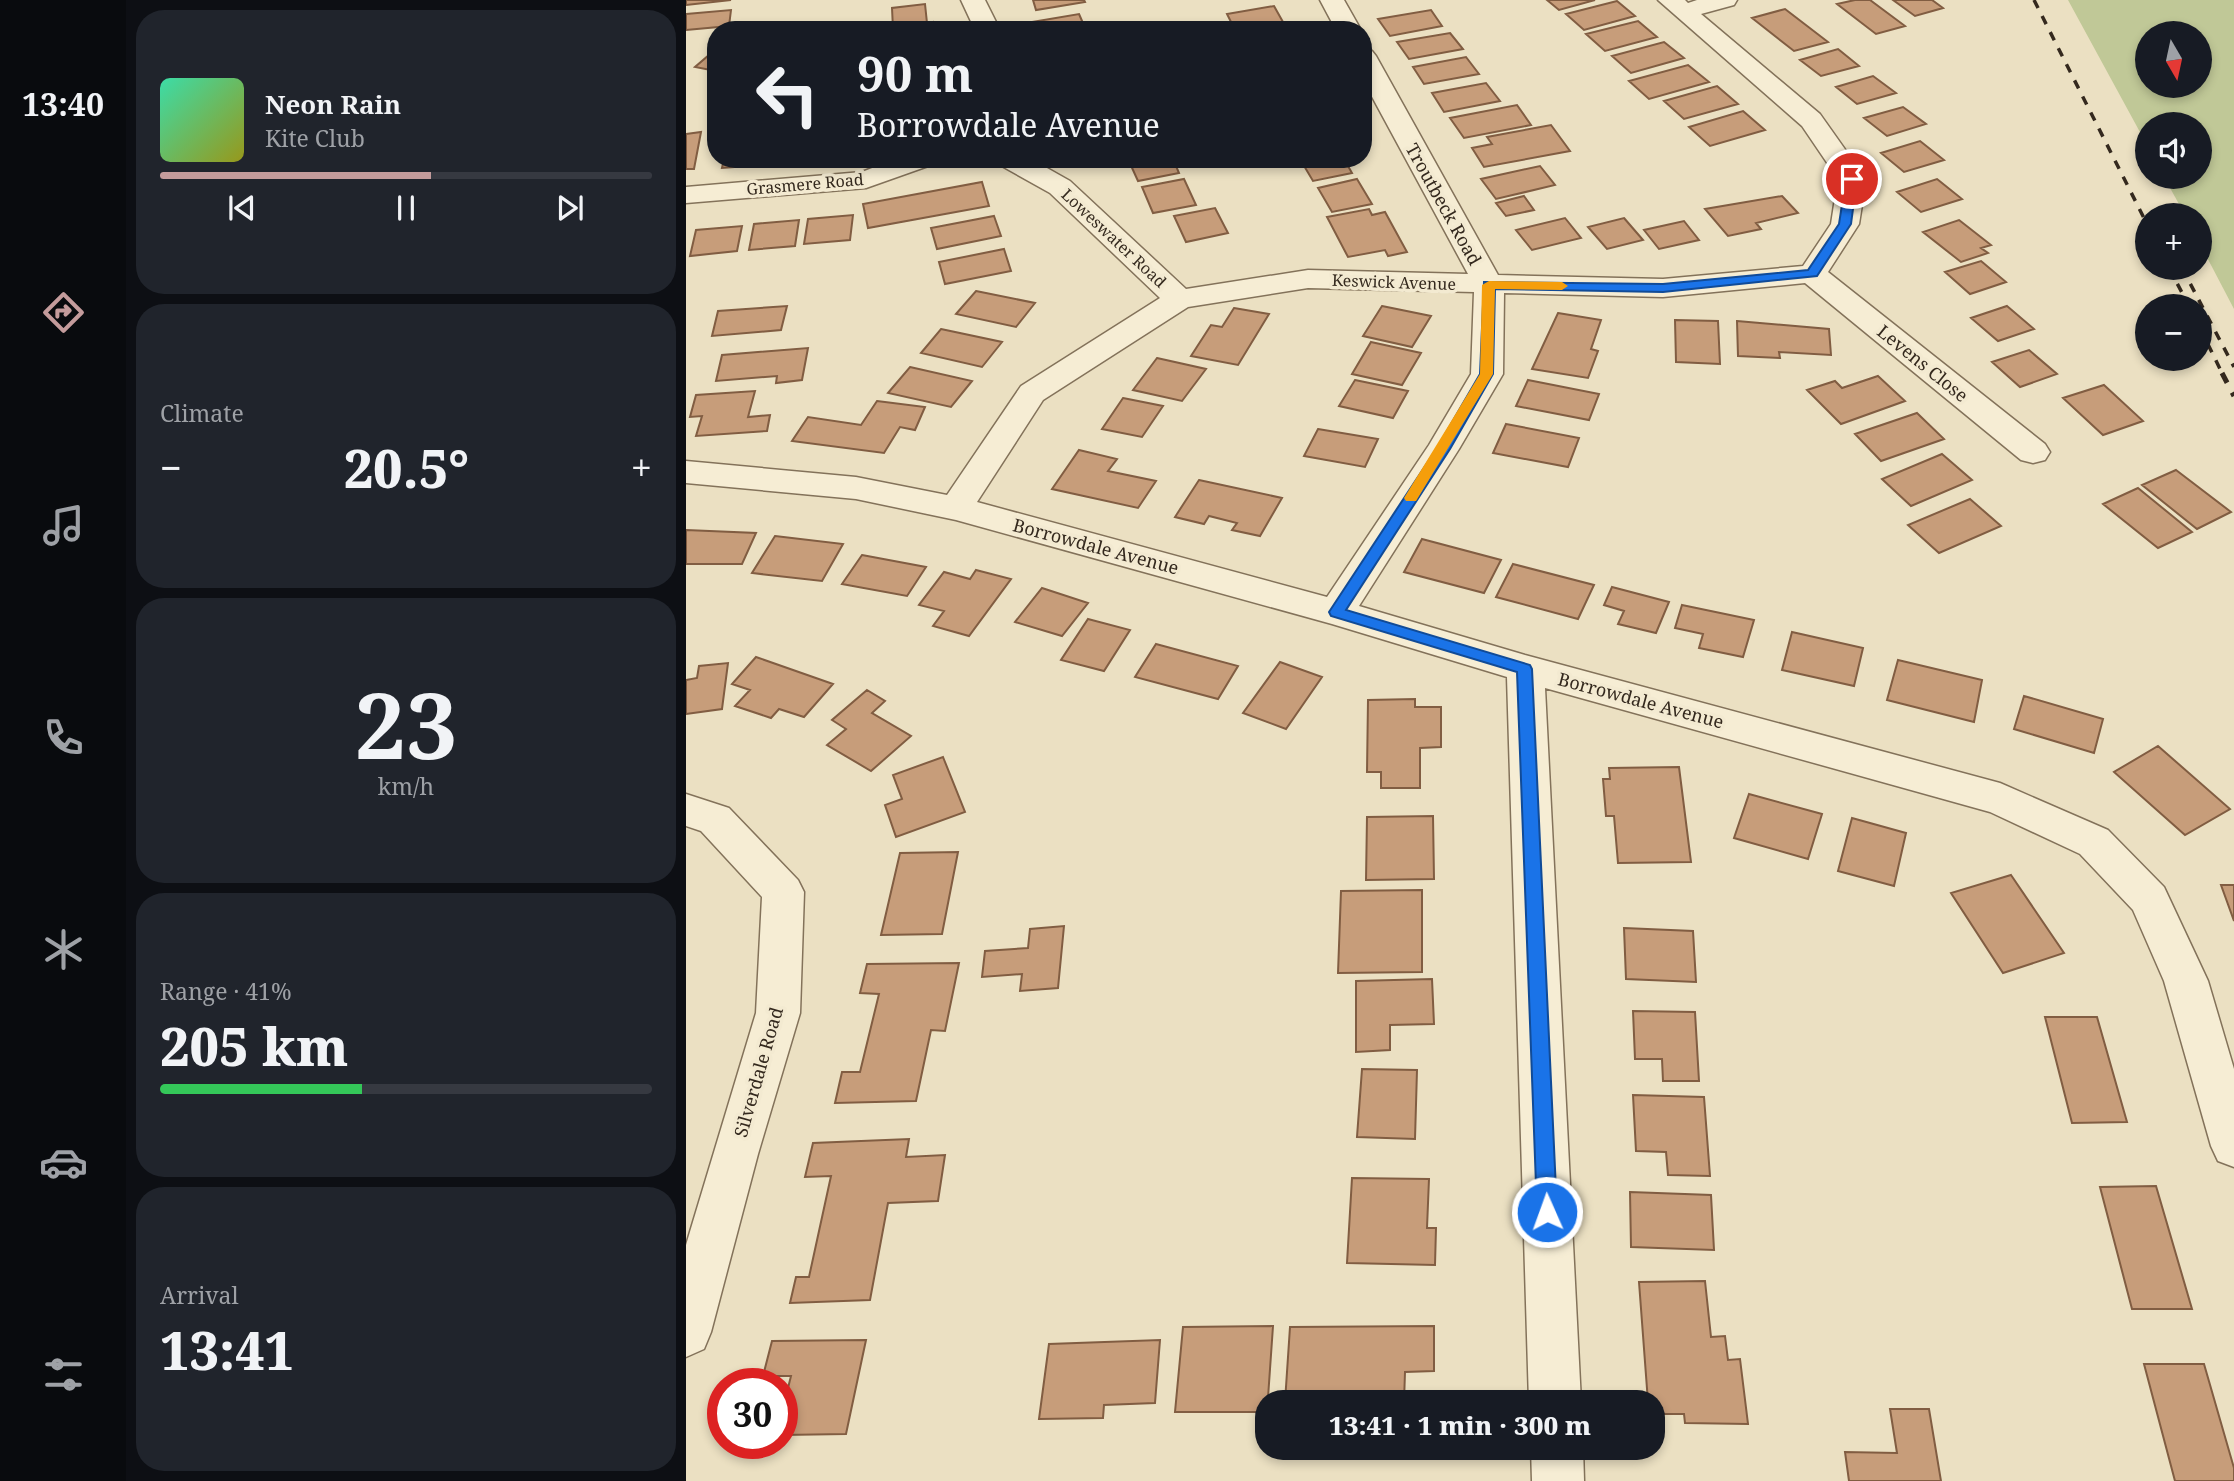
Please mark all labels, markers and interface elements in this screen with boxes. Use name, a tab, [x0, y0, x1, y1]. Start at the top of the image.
north arrow	[2135, 21, 2212, 98]
map controls	[2135, 21, 2212, 371]
text: 90 m	[857, 40, 973, 106]
icon: left	[742, 49, 833, 140]
text: 13:40	[22, 82, 104, 125]
text: Neon Rain	[265, 86, 401, 122]
text: Borrowdale Avenue	[857, 103, 1160, 146]
button: sound	[2135, 112, 2212, 189]
text: Kite Club	[265, 122, 365, 154]
street label: Troutbeck Road	[1401, 139, 1487, 269]
pin	[1822, 149, 1882, 209]
icon: arrive	[1833, 160, 1871, 198]
street label: Grasmere Road	[746, 168, 865, 200]
street label: Loweswater Road	[1057, 184, 1171, 293]
icon: previous	[223, 189, 261, 227]
icon: pause	[387, 189, 425, 227]
icon: next	[551, 189, 589, 227]
button: +	[2135, 203, 2212, 280]
street label: Keswick Avenue	[1332, 269, 1456, 295]
icon: directions	[39, 288, 88, 337]
button: −	[2135, 294, 2212, 371]
street label: Levens Close	[1873, 319, 1973, 407]
text: Climate	[160, 397, 244, 429]
text: 20.5°	[344, 432, 469, 503]
text: −	[160, 441, 182, 493]
text: +	[631, 441, 652, 493]
icon: music	[39, 501, 88, 550]
street label: Borrowdale Avenue	[1011, 512, 1181, 580]
text: 23	[355, 662, 457, 786]
street label: Borrowdale Avenue	[1556, 666, 1726, 734]
icon: phone	[39, 713, 88, 762]
text: km/h	[378, 770, 434, 802]
icon: climate	[39, 925, 88, 974]
text: Range · 41%	[160, 975, 292, 1007]
street label: Silverdale Road	[728, 1004, 788, 1140]
text: 205 km	[160, 1010, 348, 1081]
icon: car	[39, 1138, 88, 1187]
position arrow	[1510, 1175, 1584, 1249]
text: Arrival	[160, 1279, 239, 1311]
text: 13:41	[160, 1314, 294, 1385]
icon: filters	[39, 1350, 88, 1399]
speed limit sign: 30	[707, 1368, 798, 1459]
text: 13:41 · 1 min · 300 m	[1329, 1407, 1591, 1443]

